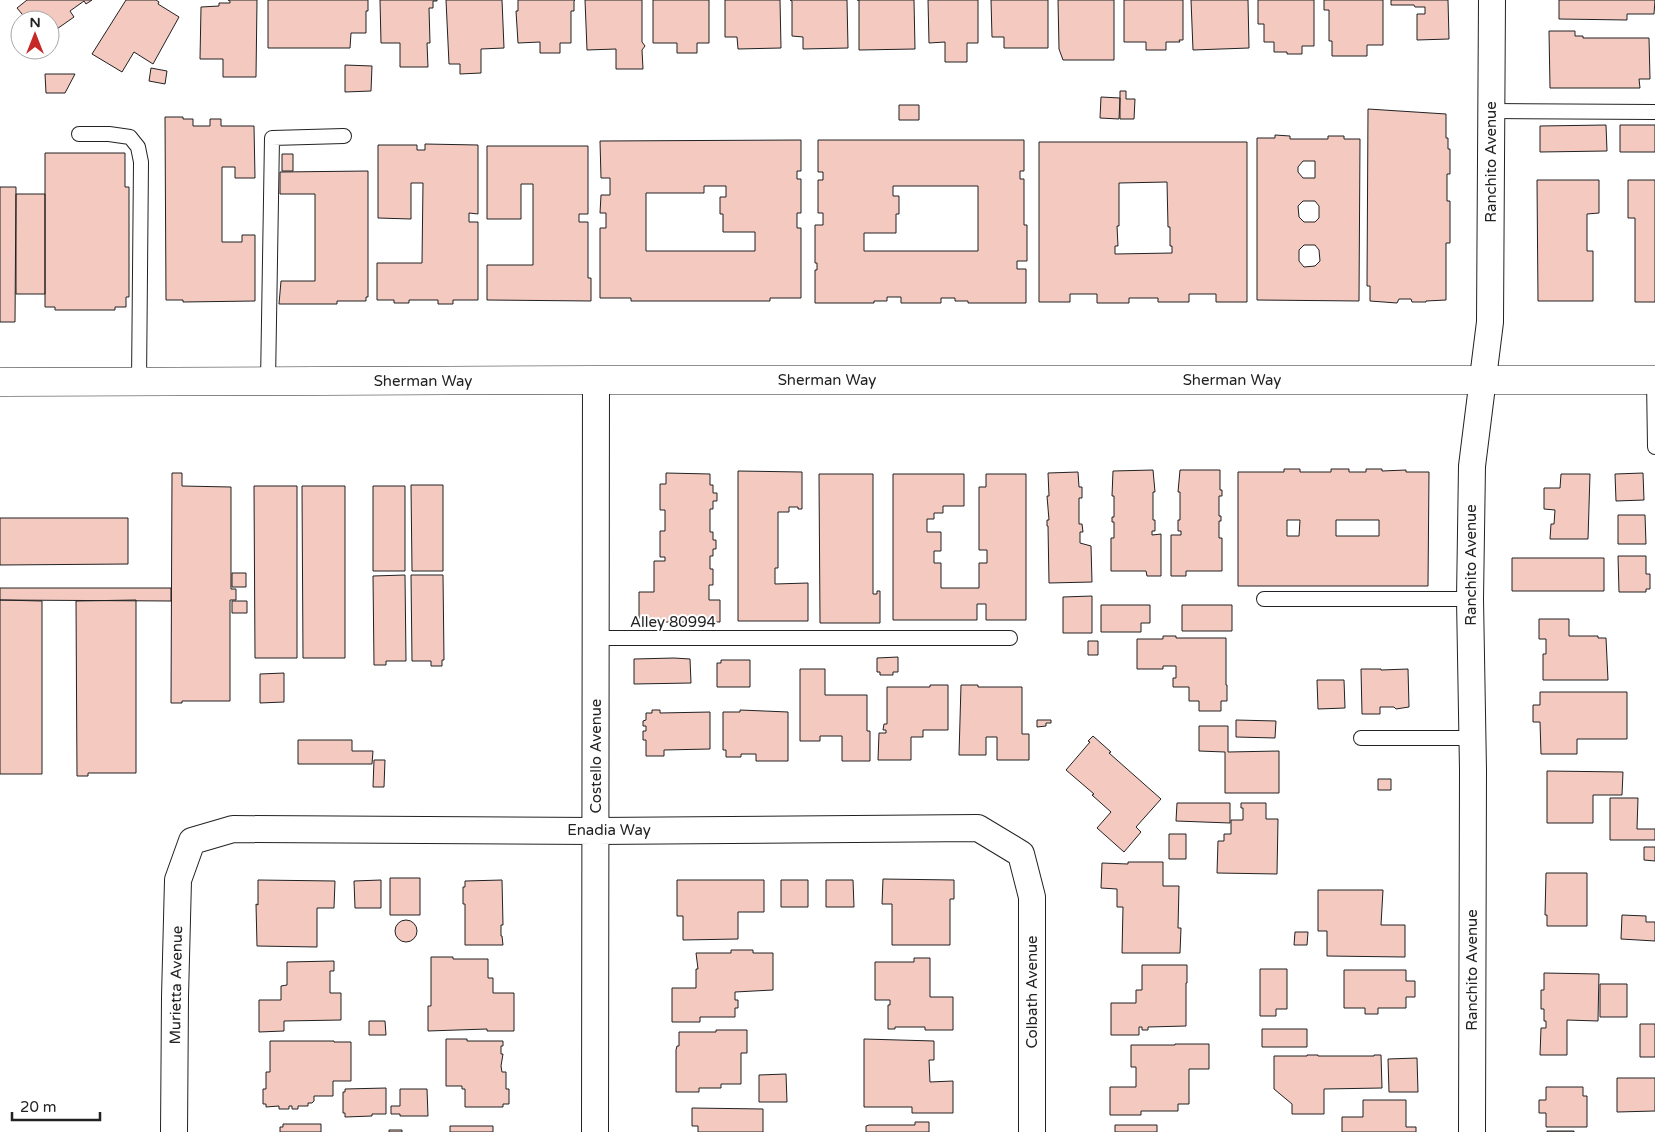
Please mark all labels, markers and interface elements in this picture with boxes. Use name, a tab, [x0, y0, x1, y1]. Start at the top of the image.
north arrow	[10, 10, 60, 60]
text: N	[29, 14, 41, 31]
street label: Ranchito Avenue	[1482, 101, 1500, 223]
street label: Sherman Way	[778, 371, 876, 389]
street label: Sherman Way	[1183, 371, 1281, 389]
street label: Sherman Way	[374, 372, 472, 390]
street label: Ranchito Avenue	[1462, 504, 1480, 626]
street label: Alley 80994	[630, 613, 716, 631]
street label: Costello Avenue	[587, 699, 605, 813]
street label: Enadia Way	[567, 821, 651, 839]
street label: Ranchito Avenue	[1463, 909, 1481, 1031]
street label: Murietta Avenue	[166, 925, 186, 1045]
street label: Colbath Avenue	[1023, 935, 1041, 1049]
scale bar	[12, 1090, 100, 1122]
text: 20 m	[20, 1098, 57, 1116]

